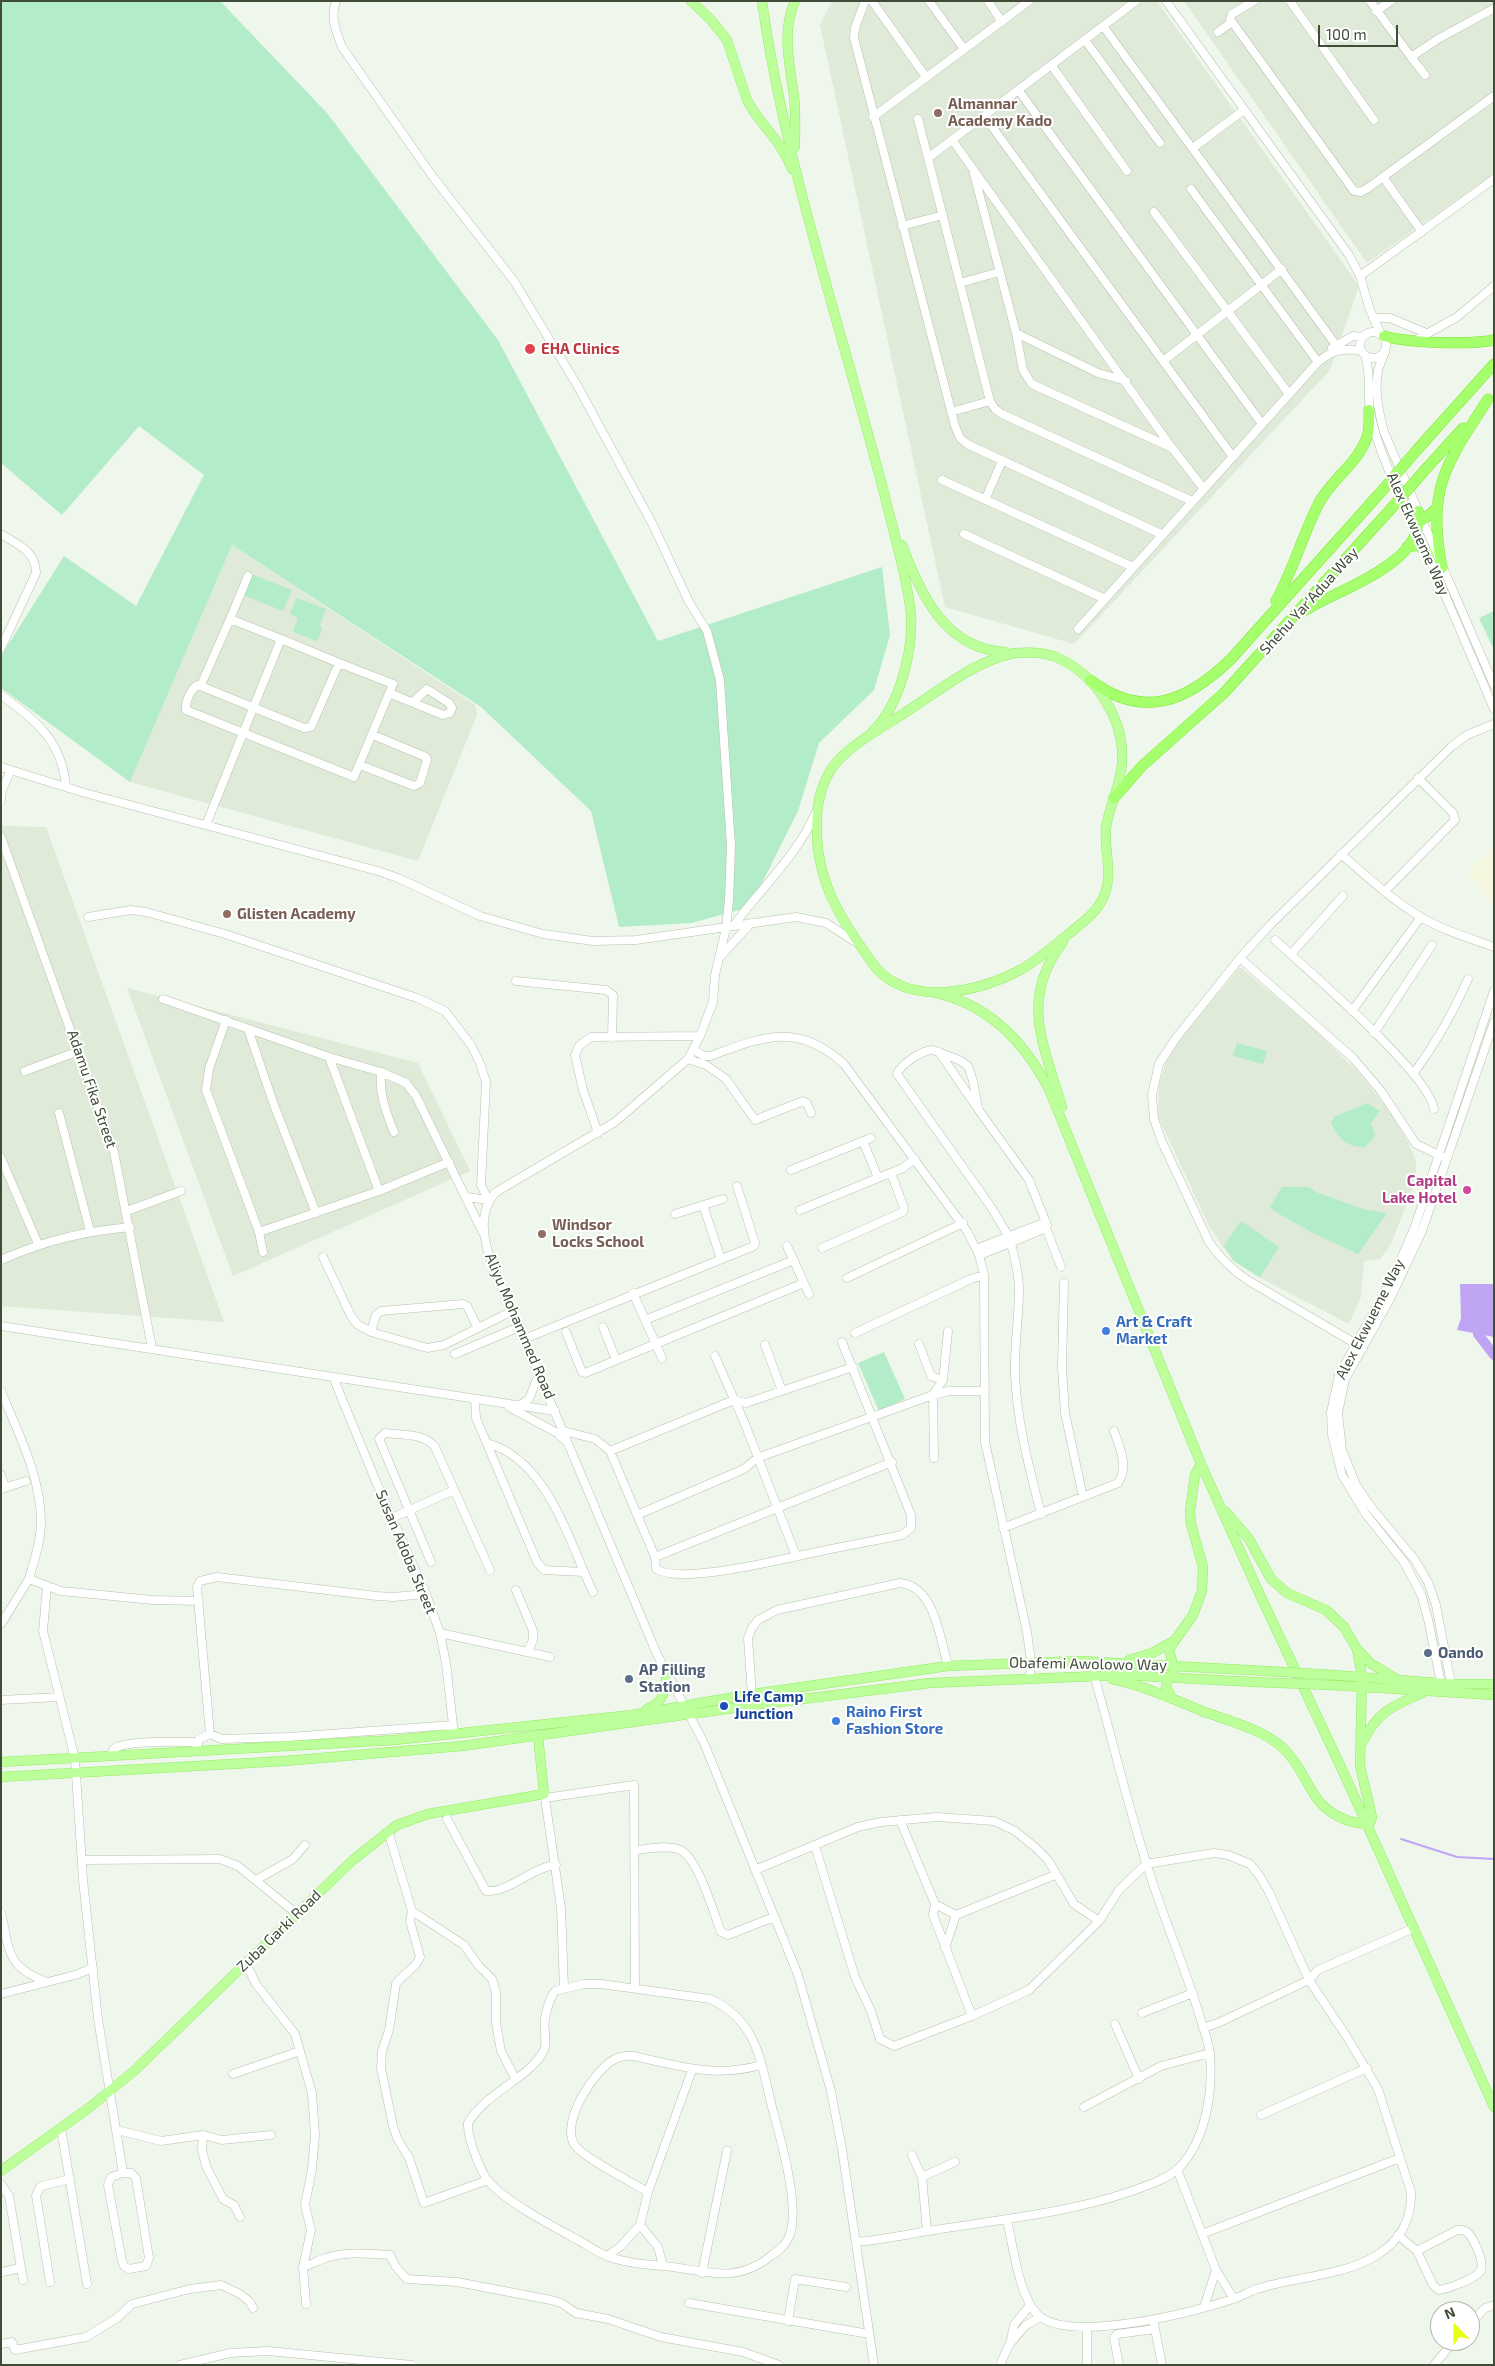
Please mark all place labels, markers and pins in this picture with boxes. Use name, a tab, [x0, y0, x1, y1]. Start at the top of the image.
place label: Almannar Academy Kado	[948, 95, 1052, 130]
marker: Almannar Academy Kado	[932, 107, 944, 119]
place label: EHA Clinics	[541, 340, 620, 358]
marker: EHA Clinics	[523, 342, 537, 356]
place label: Glisten Academy	[237, 905, 356, 923]
marker: Glisten Academy	[221, 908, 233, 920]
place label: Capital Lake Hotel	[1382, 1172, 1457, 1207]
marker: Capital Lake Hotel	[1461, 1184, 1473, 1196]
place label: Windsor Locks School	[552, 1216, 644, 1251]
marker: Windsor Locks School	[536, 1228, 548, 1240]
place label: Art & Craft Market	[1116, 1313, 1192, 1348]
marker: Art & Craft Market	[1100, 1325, 1112, 1337]
place label: Oando	[1438, 1644, 1484, 1662]
marker: Oando	[1422, 1647, 1434, 1659]
place label: AP Filling Station	[639, 1661, 706, 1696]
marker: AP Filling Station	[623, 1673, 635, 1685]
place label: Life Camp Junction	[734, 1688, 803, 1723]
marker: Life Camp Junction	[718, 1700, 730, 1712]
place label: Raino First Fashion Store	[846, 1703, 943, 1738]
marker: Raino First Fashion Store	[830, 1715, 842, 1727]

